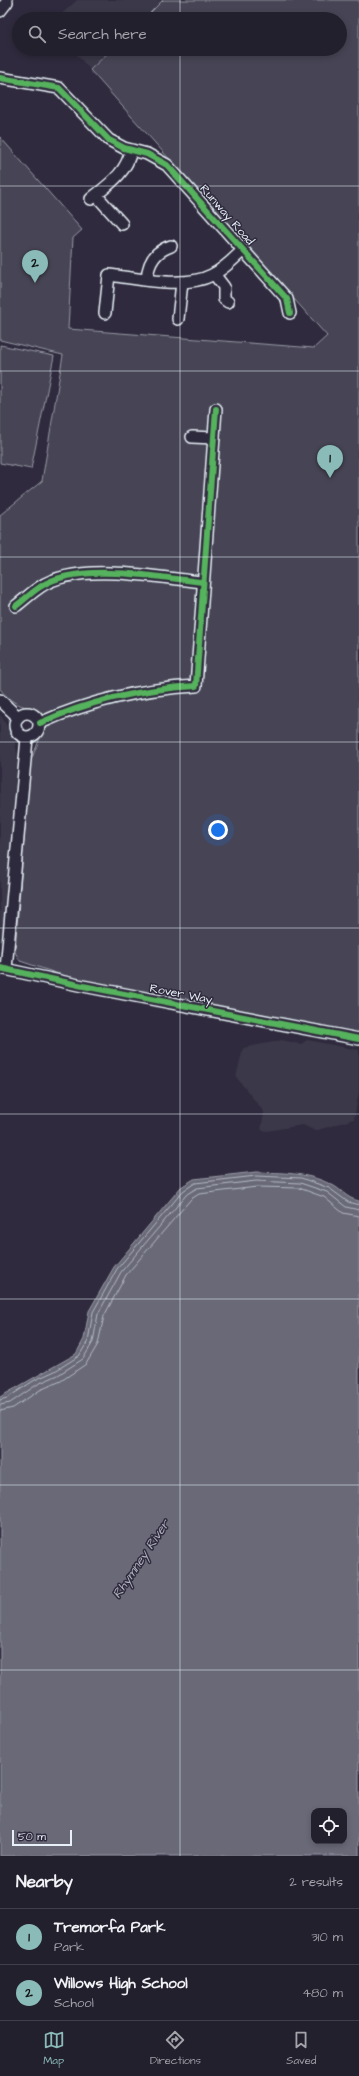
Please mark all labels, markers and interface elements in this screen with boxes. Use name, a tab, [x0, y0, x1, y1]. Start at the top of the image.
search box	[12, 12, 347, 56]
icon: search	[26, 23, 48, 45]
text: Search here	[58, 24, 147, 45]
street label: Runway Road	[195, 181, 258, 250]
pin: 2	[22, 250, 48, 283]
pin: 1	[317, 445, 343, 478]
your location	[208, 820, 228, 840]
street label: Rover Way	[148, 980, 214, 1009]
water label: Rhymney River	[108, 1515, 176, 1602]
map controls	[311, 1808, 347, 1844]
button: locate	[311, 1808, 347, 1844]
scale bar	[12, 1828, 72, 1847]
text: 50 m	[18, 1829, 46, 1844]
text: Nearby	[16, 1870, 73, 1894]
text: 2 results	[289, 1873, 343, 1891]
text: Tremorfa Park	[54, 1917, 165, 1938]
text: 1	[28, 1928, 30, 1946]
text: 310 m	[311, 1928, 343, 1946]
text: Park	[54, 1938, 84, 1956]
text: Willows High School	[54, 1973, 188, 1994]
text: 2	[25, 1984, 33, 2002]
text: 480 m	[302, 1984, 343, 2002]
text: School	[54, 1994, 94, 2012]
tab: Map	[43, 2029, 65, 2068]
tab: Directions	[150, 2029, 201, 2068]
tab: Saved	[286, 2029, 316, 2068]

